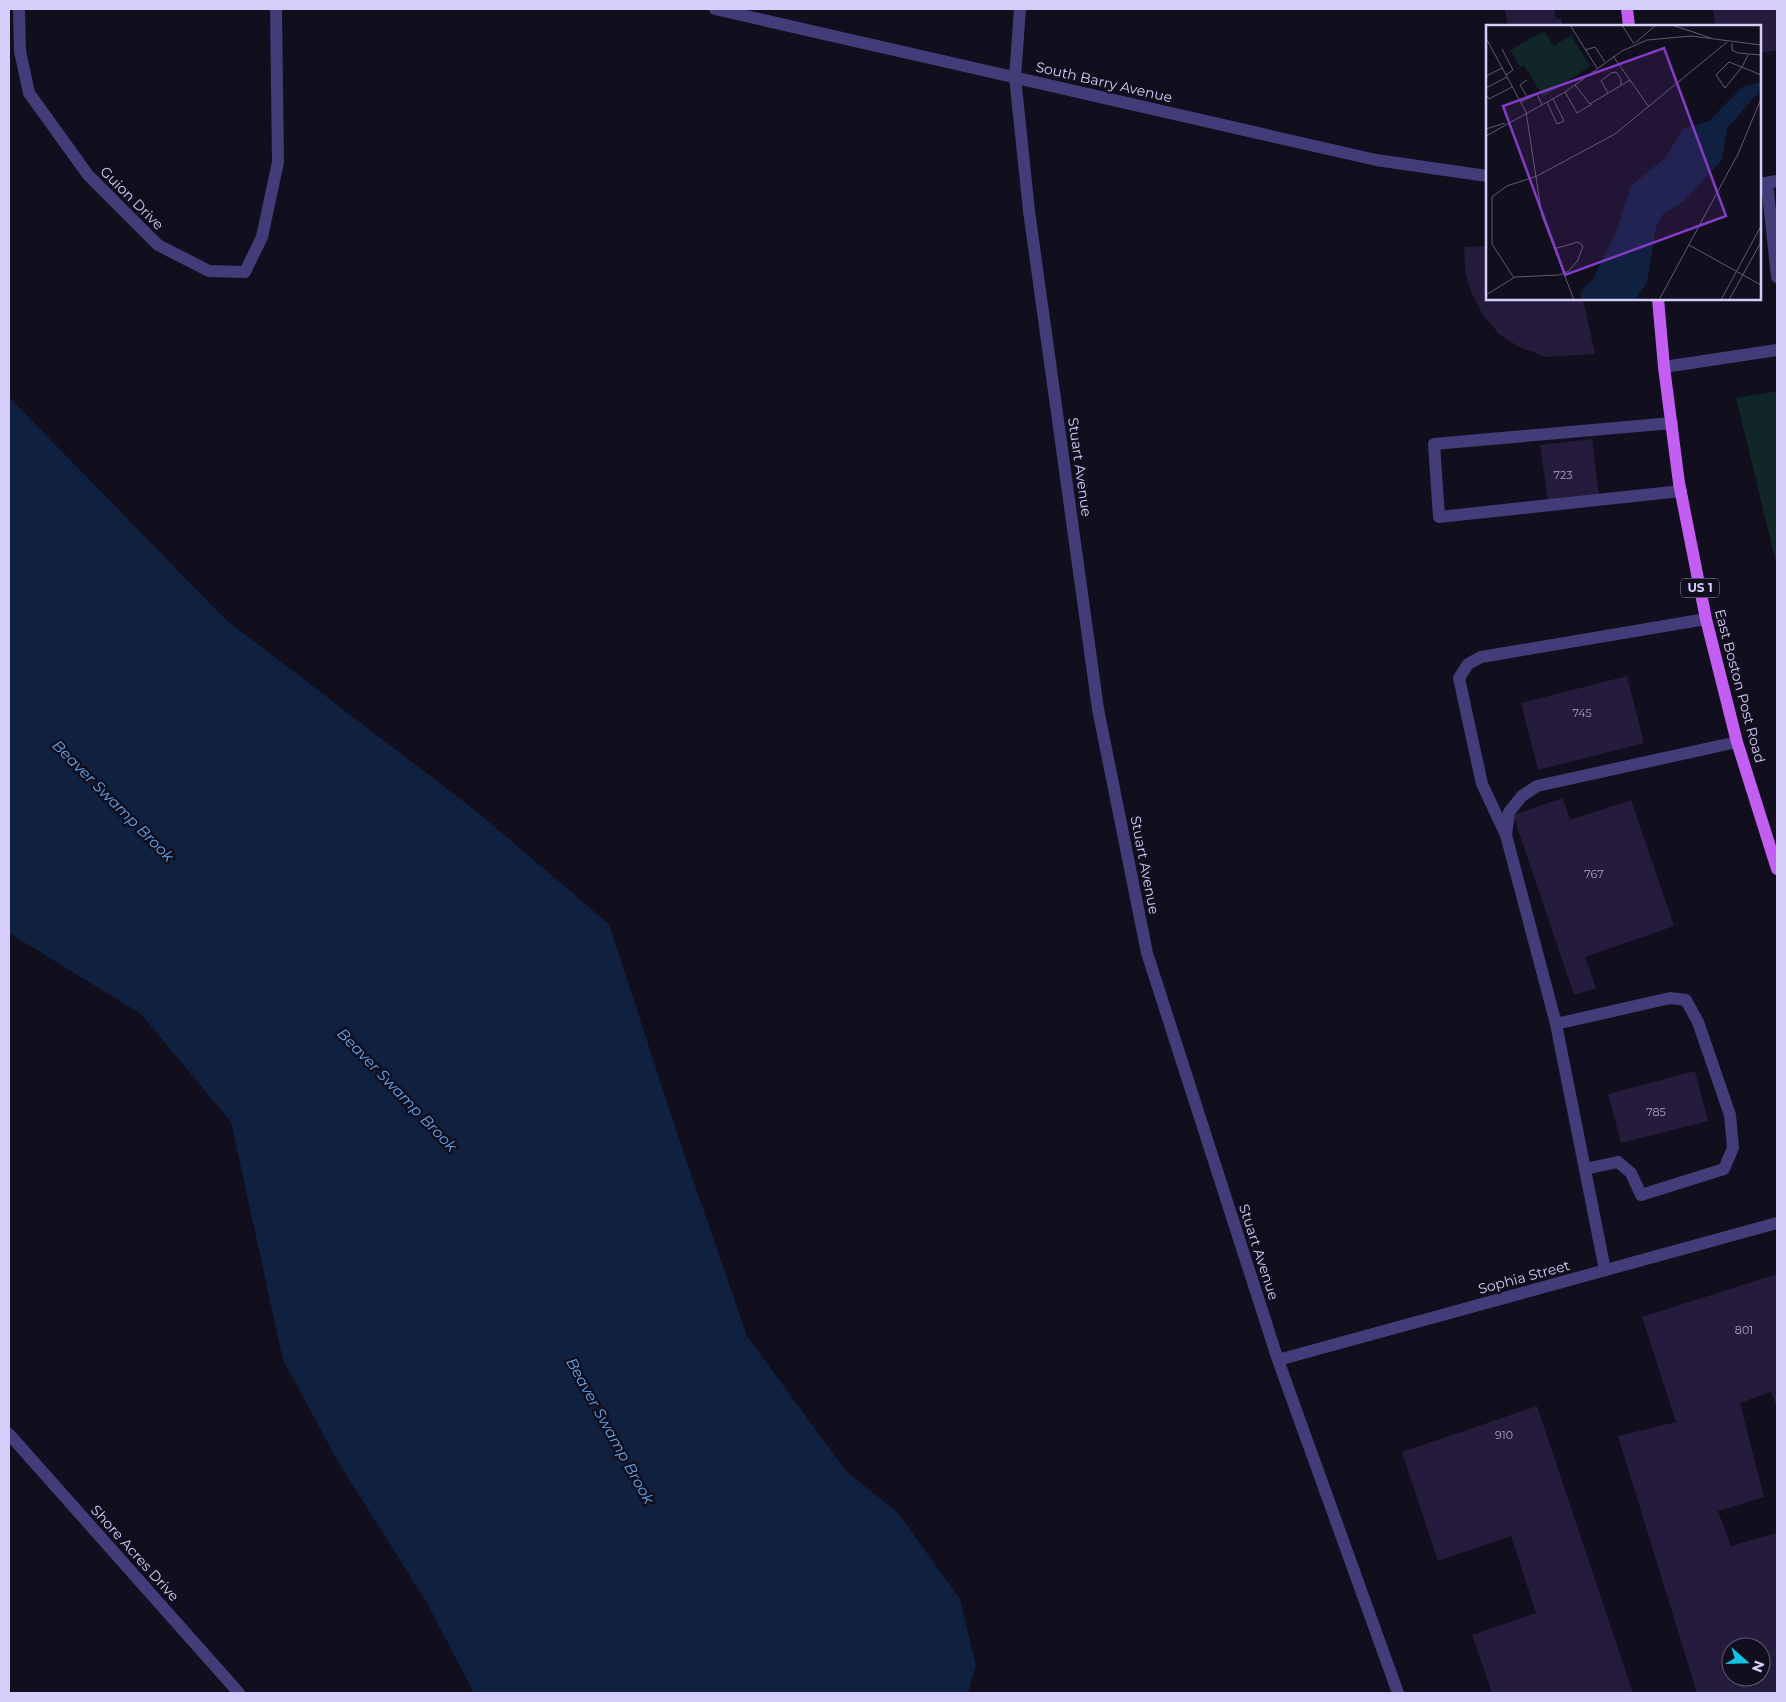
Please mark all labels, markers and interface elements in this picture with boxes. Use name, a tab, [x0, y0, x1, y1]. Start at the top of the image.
inset map	[1486, 25, 1761, 300]
street label: South Barry Avenue	[1034, 58, 1174, 106]
street label: Guion Drive	[96, 162, 168, 234]
street label: Stuart Avenue	[1064, 416, 1096, 518]
house number: 723	[1554, 468, 1572, 482]
road number: US 1	[1681, 578, 1719, 598]
street label: East Boston Post Road	[1711, 607, 1769, 765]
house number: 745	[1572, 706, 1592, 720]
water label: Beaver Swamp Brook	[48, 736, 179, 866]
street label: Stuart Avenue	[1127, 814, 1163, 916]
house number: 767	[1584, 867, 1604, 881]
water label: Beaver Swamp Brook	[333, 1024, 462, 1156]
house number: 785	[1646, 1105, 1666, 1119]
street label: Stuart Avenue	[1235, 1202, 1283, 1302]
street label: Sophia Street	[1476, 1256, 1572, 1298]
house number: 801	[1735, 1323, 1753, 1337]
water label: Beaver Swamp Brook	[562, 1354, 659, 1508]
house number: 910	[1495, 1428, 1513, 1442]
street label: Shore Acres Drive	[87, 1501, 183, 1605]
north arrow	[1721, 1637, 1771, 1687]
text: N	[1748, 1658, 1769, 1675]

